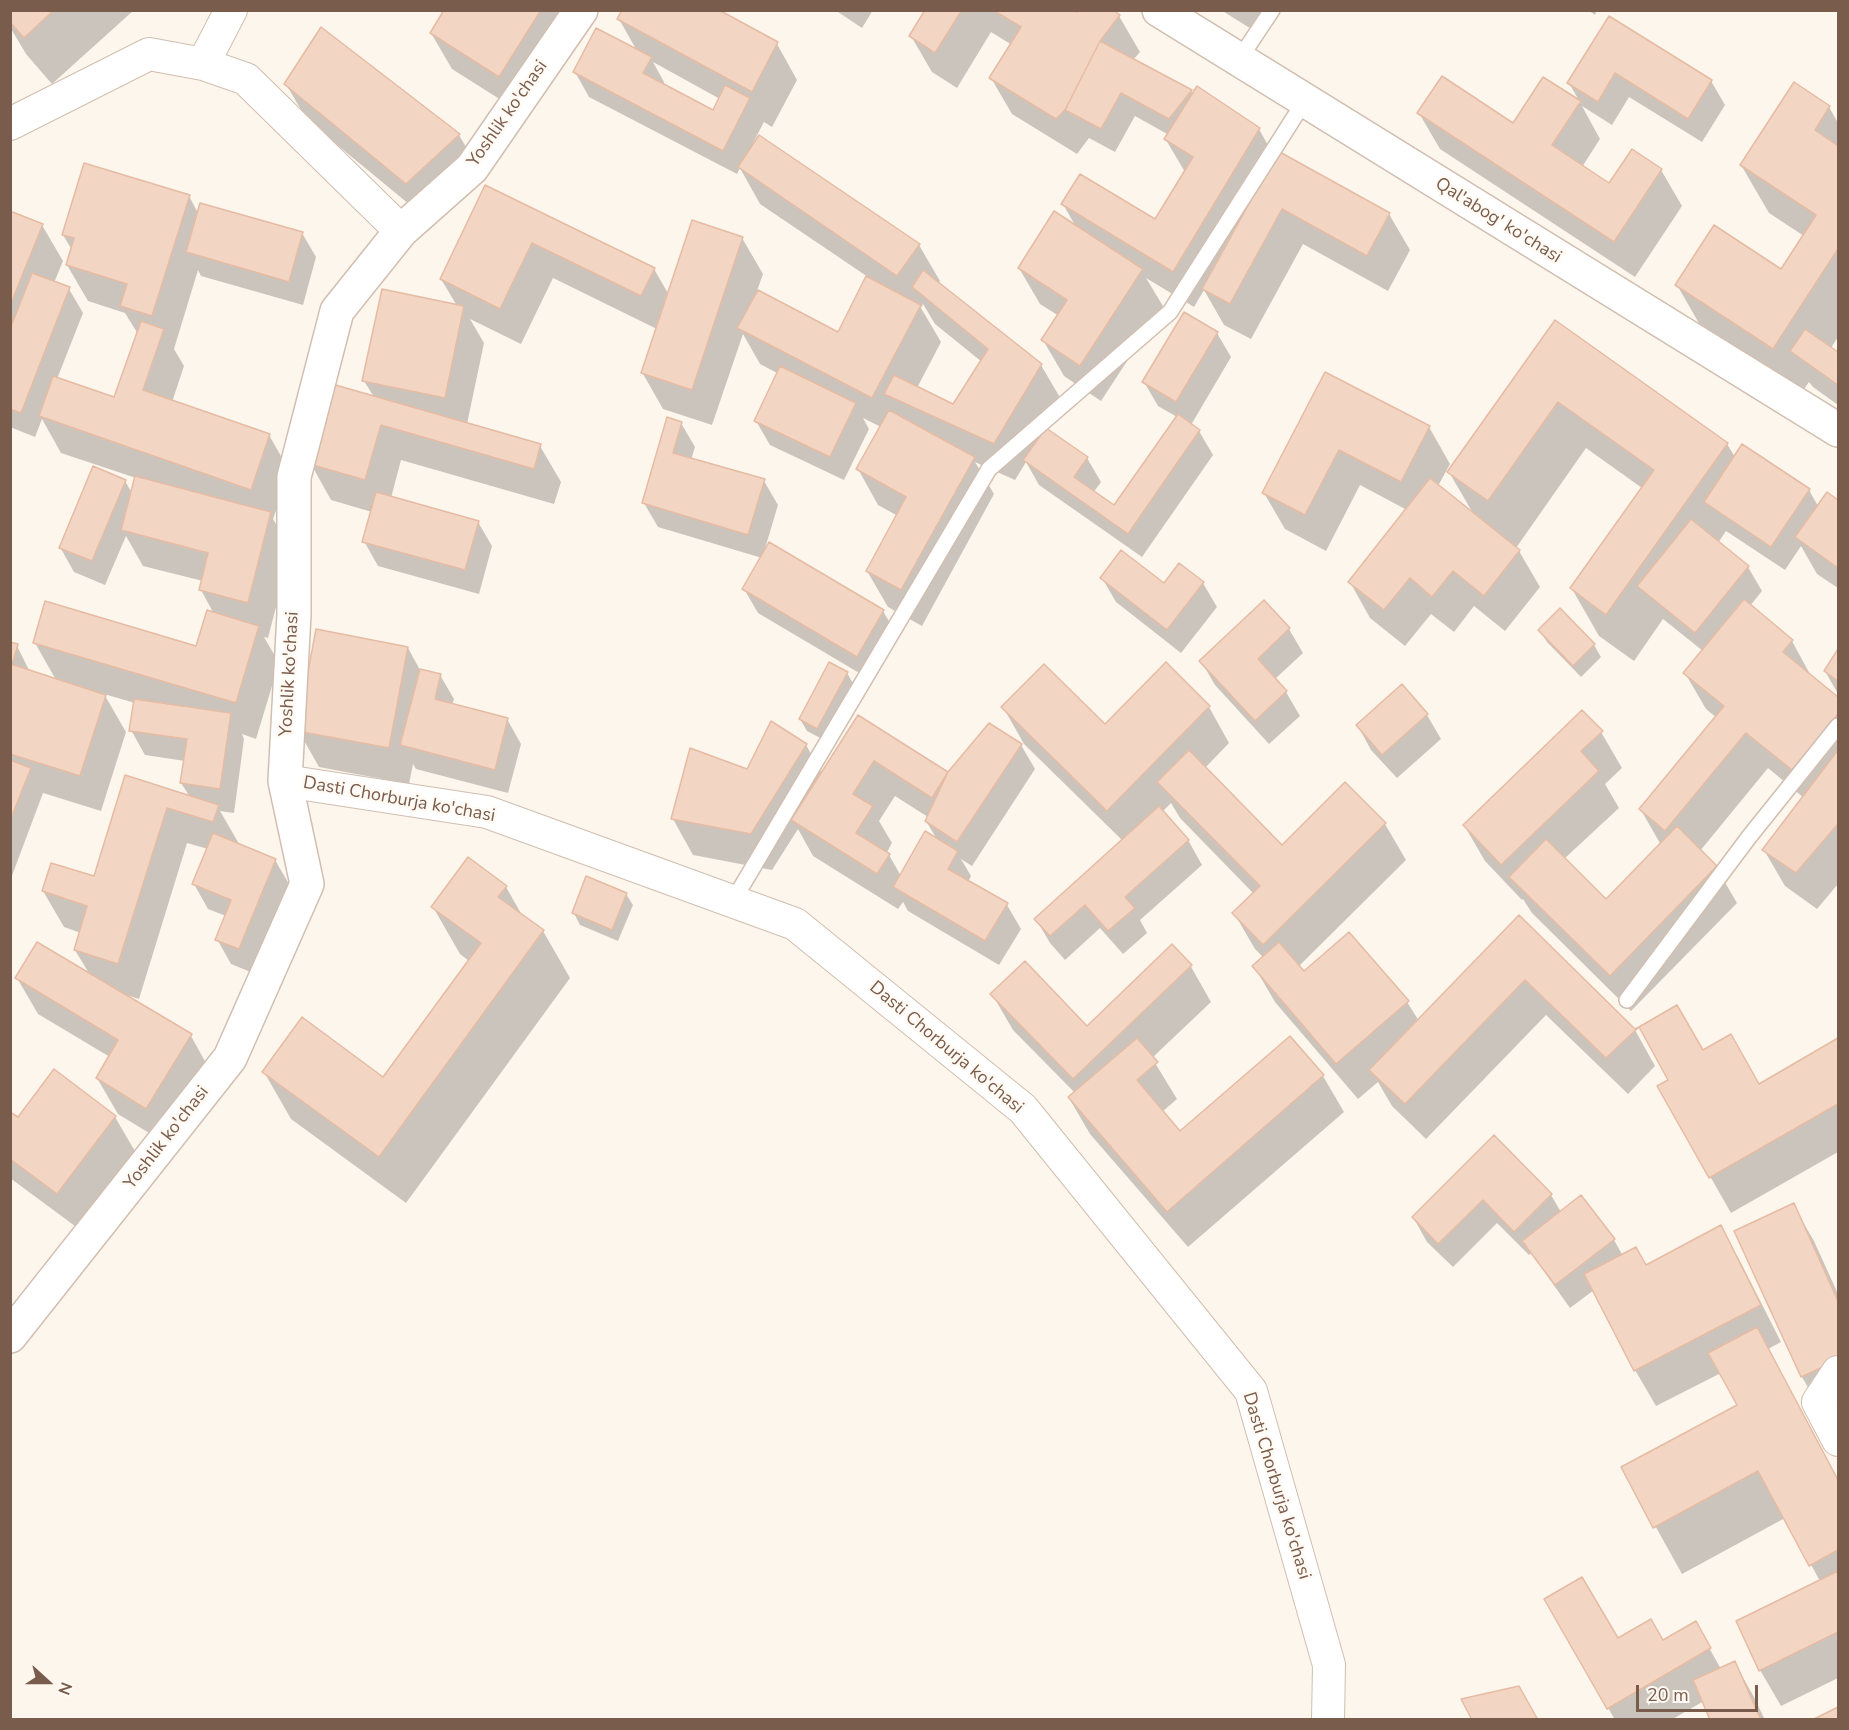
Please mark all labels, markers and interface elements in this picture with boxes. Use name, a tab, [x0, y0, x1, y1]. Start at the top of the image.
street label: Yoshlik ko'chasi	[463, 57, 553, 171]
street label: Qal'abog' ko'chasi	[1431, 173, 1565, 269]
street label: Yoshlik ko'chasi	[276, 611, 304, 737]
street label: Dasti Chorburja ko'chasi	[301, 772, 497, 828]
street label: Dasti Chorburja ko'chasi	[865, 977, 1027, 1119]
street label: Yoshlik ko'chasi	[120, 1082, 214, 1194]
street label: Dasti Chorburja ko'chasi	[1237, 1390, 1315, 1582]
north arrow	[18, 1652, 78, 1712]
scale bar	[1639, 1673, 1760, 1711]
text: N	[52, 1679, 77, 1698]
text: 20 m	[1647, 1683, 1689, 1707]

